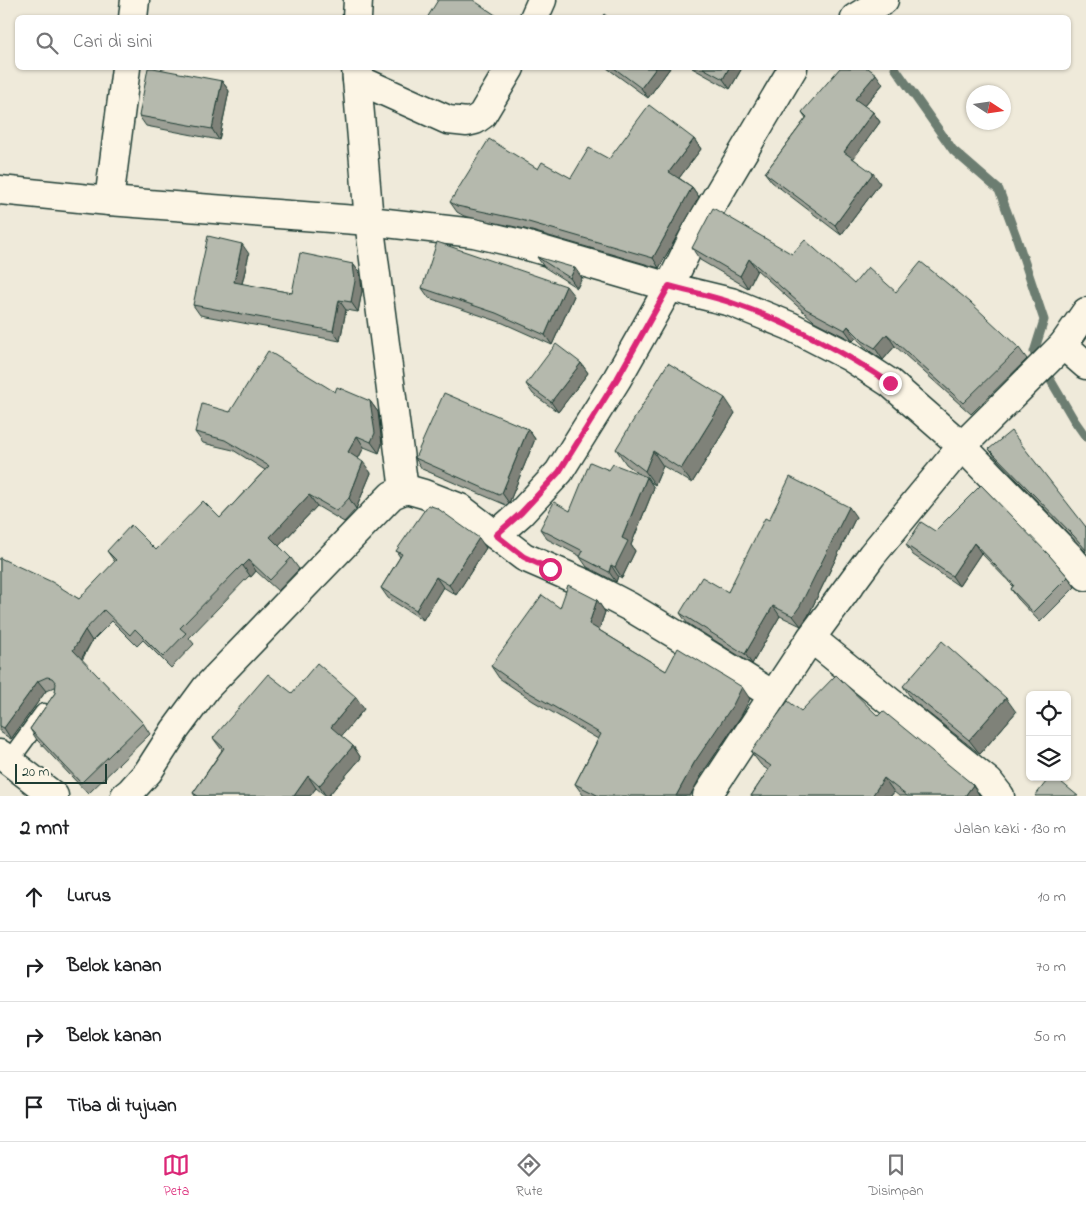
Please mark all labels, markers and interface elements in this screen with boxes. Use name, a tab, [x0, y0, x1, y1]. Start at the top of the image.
search box	[15, 15, 1071, 70]
icon: search	[33, 29, 61, 57]
text: Cari di sini	[73, 29, 152, 56]
north arrow	[966, 85, 1011, 130]
route end	[879, 372, 902, 395]
route start	[539, 558, 562, 581]
map controls	[1026, 691, 1071, 781]
button: locate	[1026, 691, 1071, 736]
button: layers	[1026, 736, 1071, 781]
scale bar	[15, 761, 108, 784]
text: 20 m	[22, 762, 49, 783]
text: 2 mnt	[20, 814, 69, 844]
text: Jalan kaki · 130 m	[954, 817, 1066, 841]
icon: ahead	[20, 883, 48, 911]
text: Lurus	[67, 883, 111, 910]
text: 10 m	[1038, 885, 1066, 909]
icon: right	[20, 953, 48, 981]
text: Belok kanan	[67, 953, 161, 980]
text: 70 m	[1036, 955, 1066, 979]
icon: right	[20, 1023, 48, 1051]
text: Belok kanan	[67, 1023, 161, 1050]
text: 50 m	[1034, 1025, 1066, 1049]
icon: arrive	[20, 1093, 48, 1121]
text: Tiba di tujuan	[67, 1093, 177, 1120]
tab: Peta	[162, 1151, 190, 1202]
tab: Rute	[515, 1151, 543, 1202]
tab: Disimpan	[868, 1151, 924, 1202]

